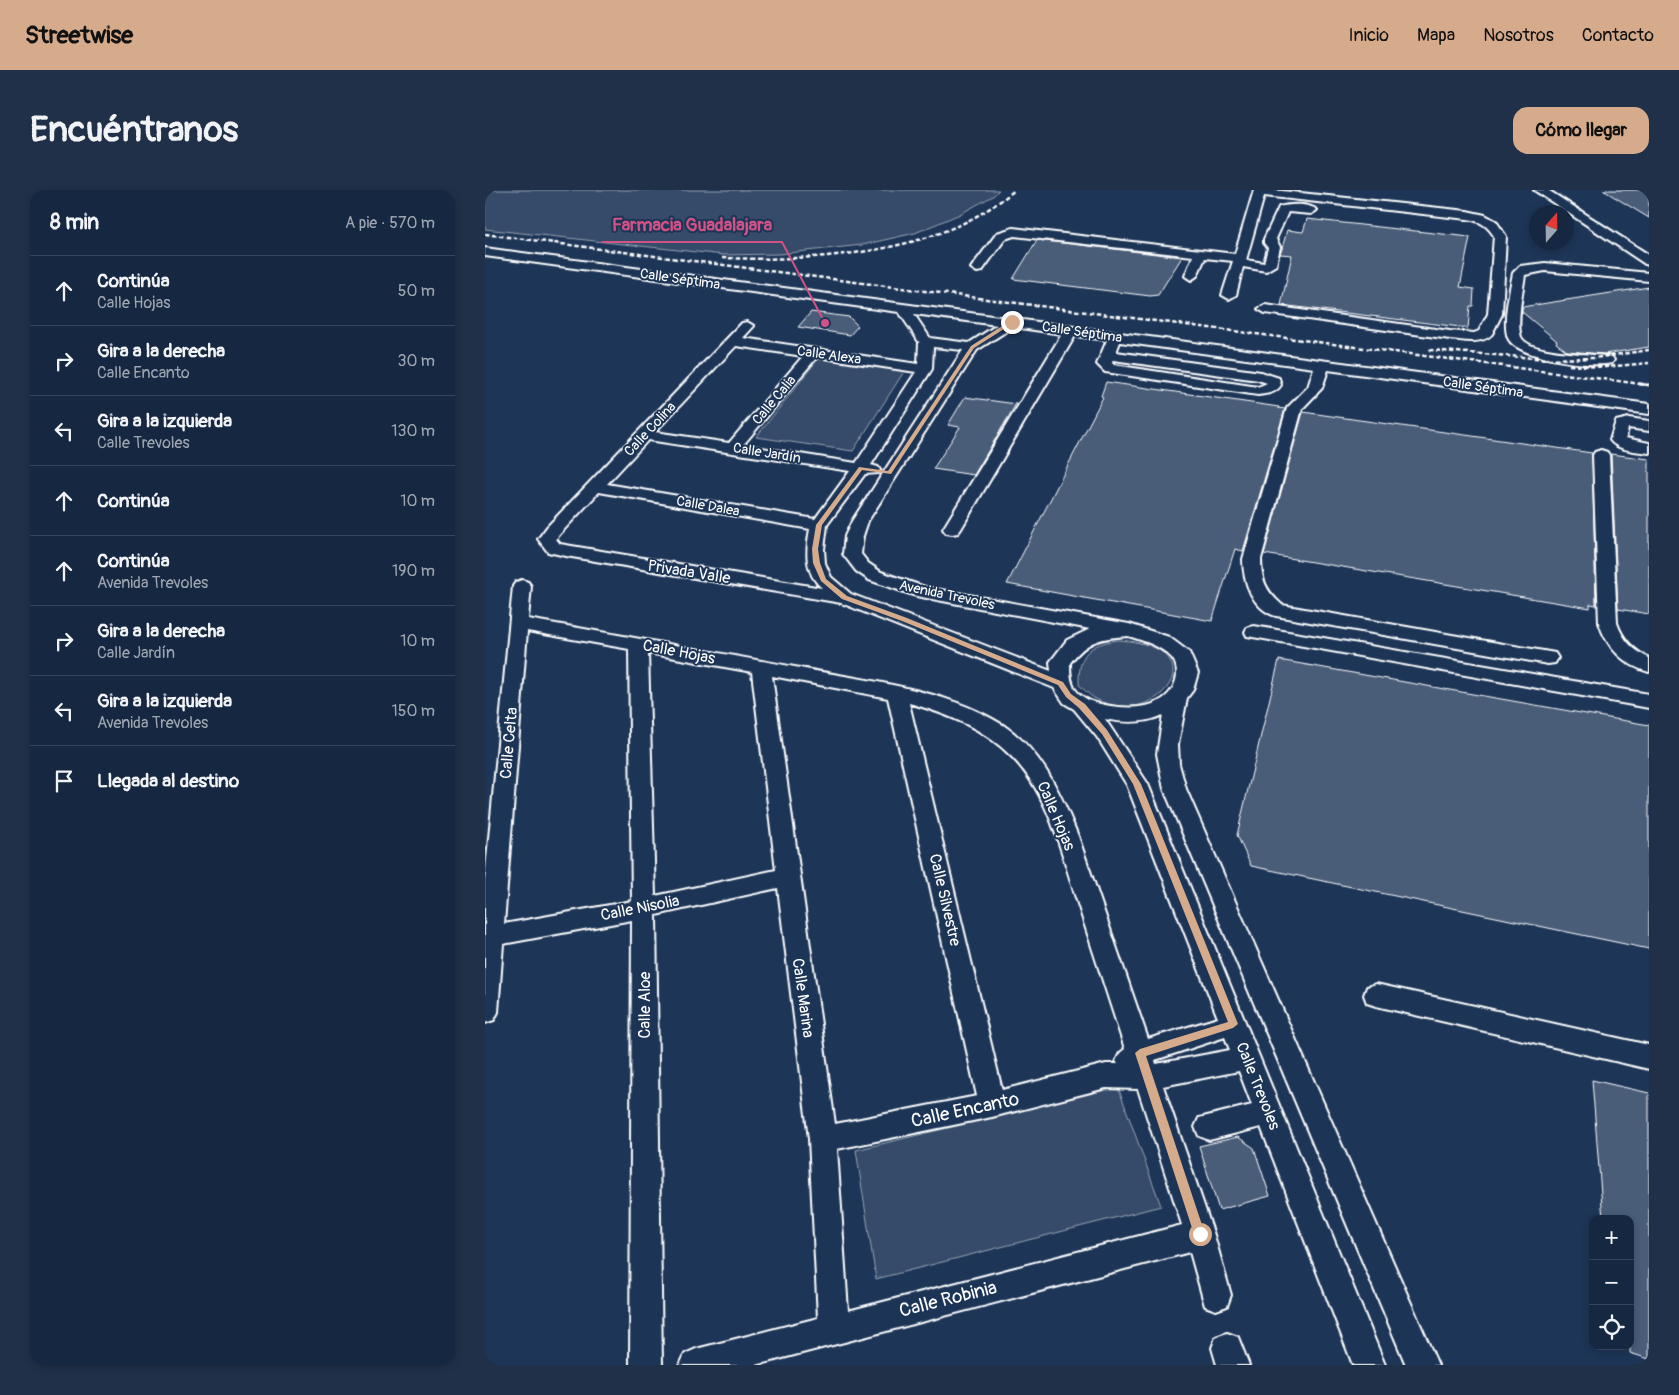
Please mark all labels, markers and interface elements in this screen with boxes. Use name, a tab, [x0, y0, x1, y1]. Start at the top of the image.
text: Streetwise	[25, 21, 133, 50]
text: Inicio	[1348, 24, 1389, 47]
text: Mapa	[1417, 24, 1455, 47]
text: Nosotros	[1483, 24, 1554, 47]
text: Contacto	[1582, 24, 1654, 47]
button: Cómo llegar	[1513, 107, 1649, 154]
text: Encuéntranos	[30, 108, 238, 152]
north arrow	[1529, 205, 1574, 250]
text: 8 min	[50, 209, 99, 236]
callout: Farmacia Guadalajara	[602, 209, 782, 242]
text: A pie · 570 m	[345, 213, 435, 233]
text: Farmacia Guadalajara	[612, 214, 773, 237]
street label: Calle Séptima	[639, 265, 721, 293]
text: Continúa	[97, 269, 170, 293]
icon: ahead	[50, 277, 78, 305]
text: 50 m	[398, 281, 435, 301]
text: Calle Hojas	[97, 293, 170, 313]
route end	[1001, 311, 1024, 334]
street label: Calle Séptima	[1041, 318, 1123, 346]
text: Gira a la derecha	[97, 339, 225, 363]
street label: Calle Alexa	[796, 342, 862, 368]
icon: right	[50, 347, 78, 375]
text: 30 m	[397, 351, 435, 371]
text: Calle Encanto	[97, 363, 190, 383]
street label: Calle Calia	[748, 372, 800, 428]
street label: Calle Séptima	[1442, 373, 1524, 401]
street label: Calle Colina	[621, 398, 679, 460]
text: Gira a la izquierda	[97, 409, 232, 433]
icon: left	[50, 417, 78, 445]
text: 130 m	[391, 421, 435, 441]
text: Calle Trevoles	[97, 433, 190, 453]
street label: Calle Jardín	[732, 439, 802, 467]
icon: ahead	[50, 487, 78, 515]
text: Continúa	[97, 489, 170, 513]
text: 10 m	[400, 491, 435, 511]
street label: Calle Dalea	[675, 492, 741, 520]
text: Continúa	[97, 549, 170, 573]
street label: Privada Valle	[646, 556, 732, 588]
icon: ahead	[50, 557, 78, 585]
text: 190 m	[392, 561, 435, 581]
text: Avenida Trevoles	[97, 573, 208, 593]
street label: Avenida Trevoles	[898, 577, 997, 614]
text: Gira a la derecha	[97, 619, 225, 643]
icon: right	[50, 627, 78, 655]
text: 10 m	[400, 631, 435, 651]
street label: Calle Hojas	[641, 635, 717, 669]
text: Calle Jardín	[97, 643, 175, 663]
text: Gira a la izquierda	[97, 689, 232, 713]
icon: left	[50, 697, 78, 725]
text: 150 m	[391, 701, 435, 721]
street label: Calle Celta	[496, 706, 522, 780]
text: Avenida Trevoles	[97, 713, 208, 733]
icon: arrive	[50, 767, 78, 795]
text: Llegada al destino	[97, 769, 239, 793]
street label: Calle Hojas	[1032, 778, 1080, 854]
street label: Calle Silvestre	[925, 852, 965, 948]
street label: Calle Nisolia	[599, 891, 681, 925]
street label: Calle Marina	[788, 957, 818, 1039]
street label: Calle Aloe	[635, 971, 655, 1038]
street label: Calle Trevoles	[1231, 1039, 1285, 1133]
street label: Calle Encanto	[909, 1087, 1021, 1133]
map controls	[1589, 1215, 1634, 1350]
button: +	[1589, 1215, 1634, 1260]
route start	[1189, 1223, 1212, 1246]
button: −	[1589, 1260, 1634, 1305]
street label: Calle Robinia	[897, 1275, 999, 1323]
button: locate	[1589, 1305, 1634, 1350]

